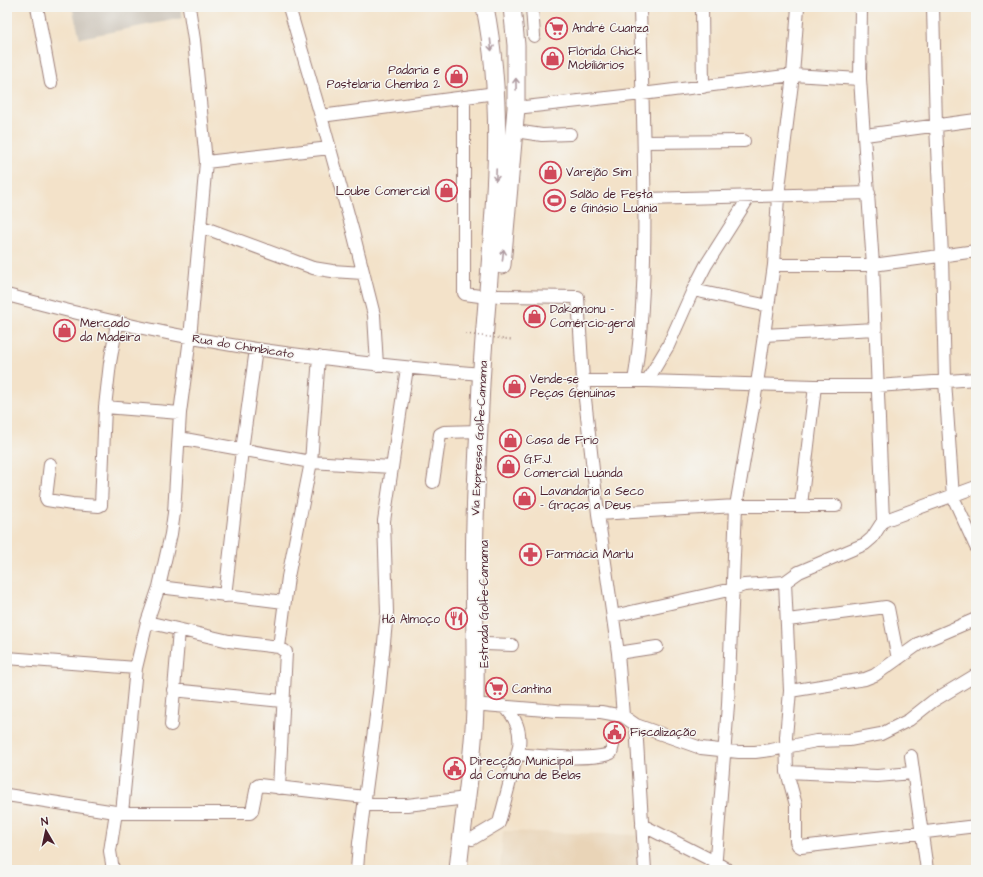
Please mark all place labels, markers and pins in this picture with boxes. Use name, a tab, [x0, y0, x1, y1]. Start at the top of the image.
supermarket icon: André Cuanza	[544, 15, 570, 41]
place label: André Cuanza	[572, 20, 649, 37]
place label: Flórida Chick Mobiliários	[568, 43, 642, 74]
shop icon: Flórida Chick Mobiliários	[540, 45, 566, 71]
place label: Padaria e Pastelaria Chemba 2	[327, 62, 441, 93]
shop icon: Padaria e Pastelaria Chemba 2	[443, 64, 469, 90]
shop icon: Varejão Sim	[537, 159, 563, 185]
place label: Varejão Sim	[566, 164, 632, 181]
shop icon: Loube Comercial	[433, 178, 459, 204]
place label: Loube Comercial	[336, 183, 430, 200]
place label: Salão de Festa e Ginásio Luania	[570, 186, 657, 217]
sports icon: Salão de Festa e Ginásio Luania	[541, 188, 567, 214]
place label: Dakamonu - Comércio-geral	[550, 301, 635, 333]
shop icon: Dakamonu - Comércio-geral	[521, 303, 547, 329]
place label: Mercado da Madeira	[80, 315, 140, 346]
shop icon: Mercado da Madeira	[52, 317, 78, 343]
place label: Vende-se Peças Genuínas	[530, 371, 616, 402]
shop icon: Vende-se Peças Genuínas	[501, 373, 527, 399]
shop icon: Casa de Frio	[497, 427, 523, 453]
place label: Casa de Frio	[526, 432, 599, 449]
place label: G.F.J. Comercial Luanda	[524, 451, 623, 482]
shop icon: G.F.J. Comercial Luanda	[496, 453, 522, 479]
place label: Lavandaria a Seco - Graças a Deus	[540, 483, 644, 514]
shop icon: Lavandaria a Seco - Graças a Deus	[511, 485, 537, 511]
pharmacy icon: Farmácia Marlu	[517, 541, 543, 567]
place label: Farmácia Marlu	[546, 546, 633, 563]
restaurant icon: Há Almoço	[443, 606, 469, 632]
place label: Há Almoço	[382, 611, 440, 628]
supermarket icon: Cantina	[483, 676, 509, 702]
place label: Cantina	[512, 681, 551, 698]
public building icon: Fiscalização	[602, 719, 628, 745]
place label: Fiscalização	[630, 724, 696, 741]
place label: Direcção Municipal da Comuna de Belas	[470, 753, 581, 784]
public building icon: Direcção Municipal da Comuna de Belas	[442, 755, 468, 781]

